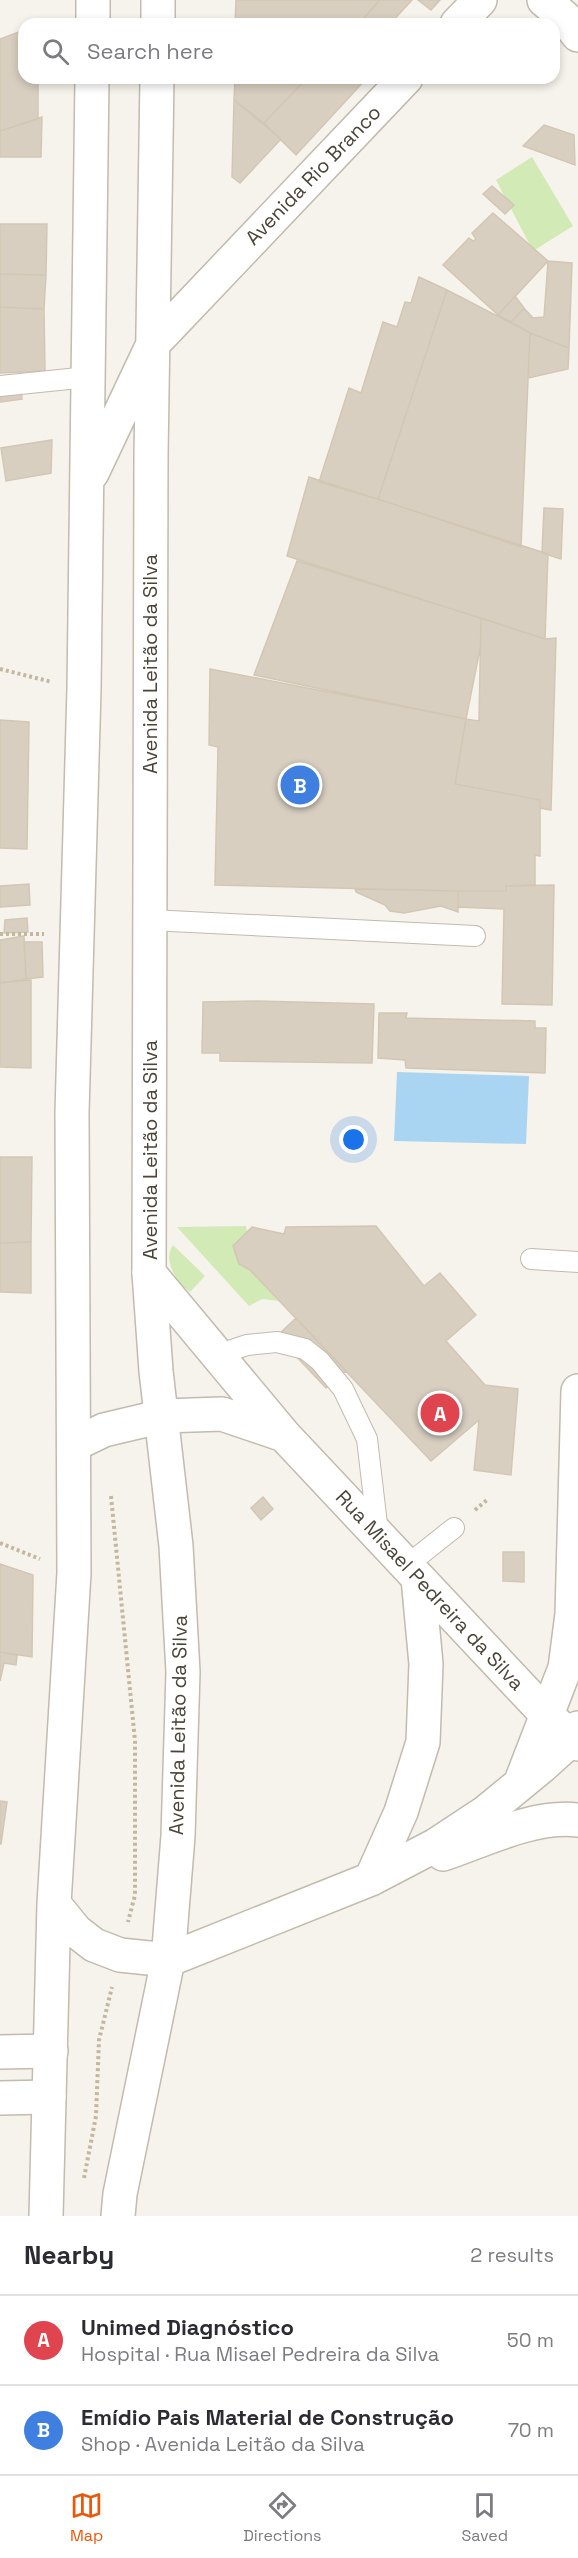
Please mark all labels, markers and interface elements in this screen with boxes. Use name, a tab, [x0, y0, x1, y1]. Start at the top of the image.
search box	[18, 18, 560, 84]
icon: search	[39, 35, 72, 68]
text: Search here	[87, 37, 214, 65]
street label: Avenida Rio Branco	[240, 100, 386, 250]
street label: Avenida Leitão da Silva	[137, 554, 163, 774]
pin: B	[280, 762, 320, 808]
street label: Avenida Leitão da Silva	[137, 1040, 163, 1260]
your location	[339, 1125, 368, 1154]
pin: A	[420, 1390, 460, 1436]
street label: Rua Misael Pedreira da Silva	[330, 1484, 530, 1696]
street label: Avenida Leitão da Silva	[163, 1615, 193, 1835]
text: Nearby	[24, 2238, 114, 2272]
text: 2 results	[470, 2242, 554, 2268]
text: Unimed Diagnóstico	[81, 2313, 294, 2341]
text: A	[37, 2327, 50, 2353]
text: 50 m	[507, 2327, 554, 2353]
text: Hospital · Rua Misael Pedreira da Silva	[81, 2341, 439, 2367]
text: Emídio Pais Material de Construção	[81, 2403, 454, 2431]
text: B	[37, 2417, 50, 2443]
text: 70 m	[508, 2417, 554, 2443]
text: Shop · Avenida Leitão da Silva	[81, 2431, 365, 2457]
tab: Map	[70, 2489, 103, 2546]
tab: Directions	[243, 2489, 322, 2546]
tab: Saved	[461, 2489, 508, 2546]

